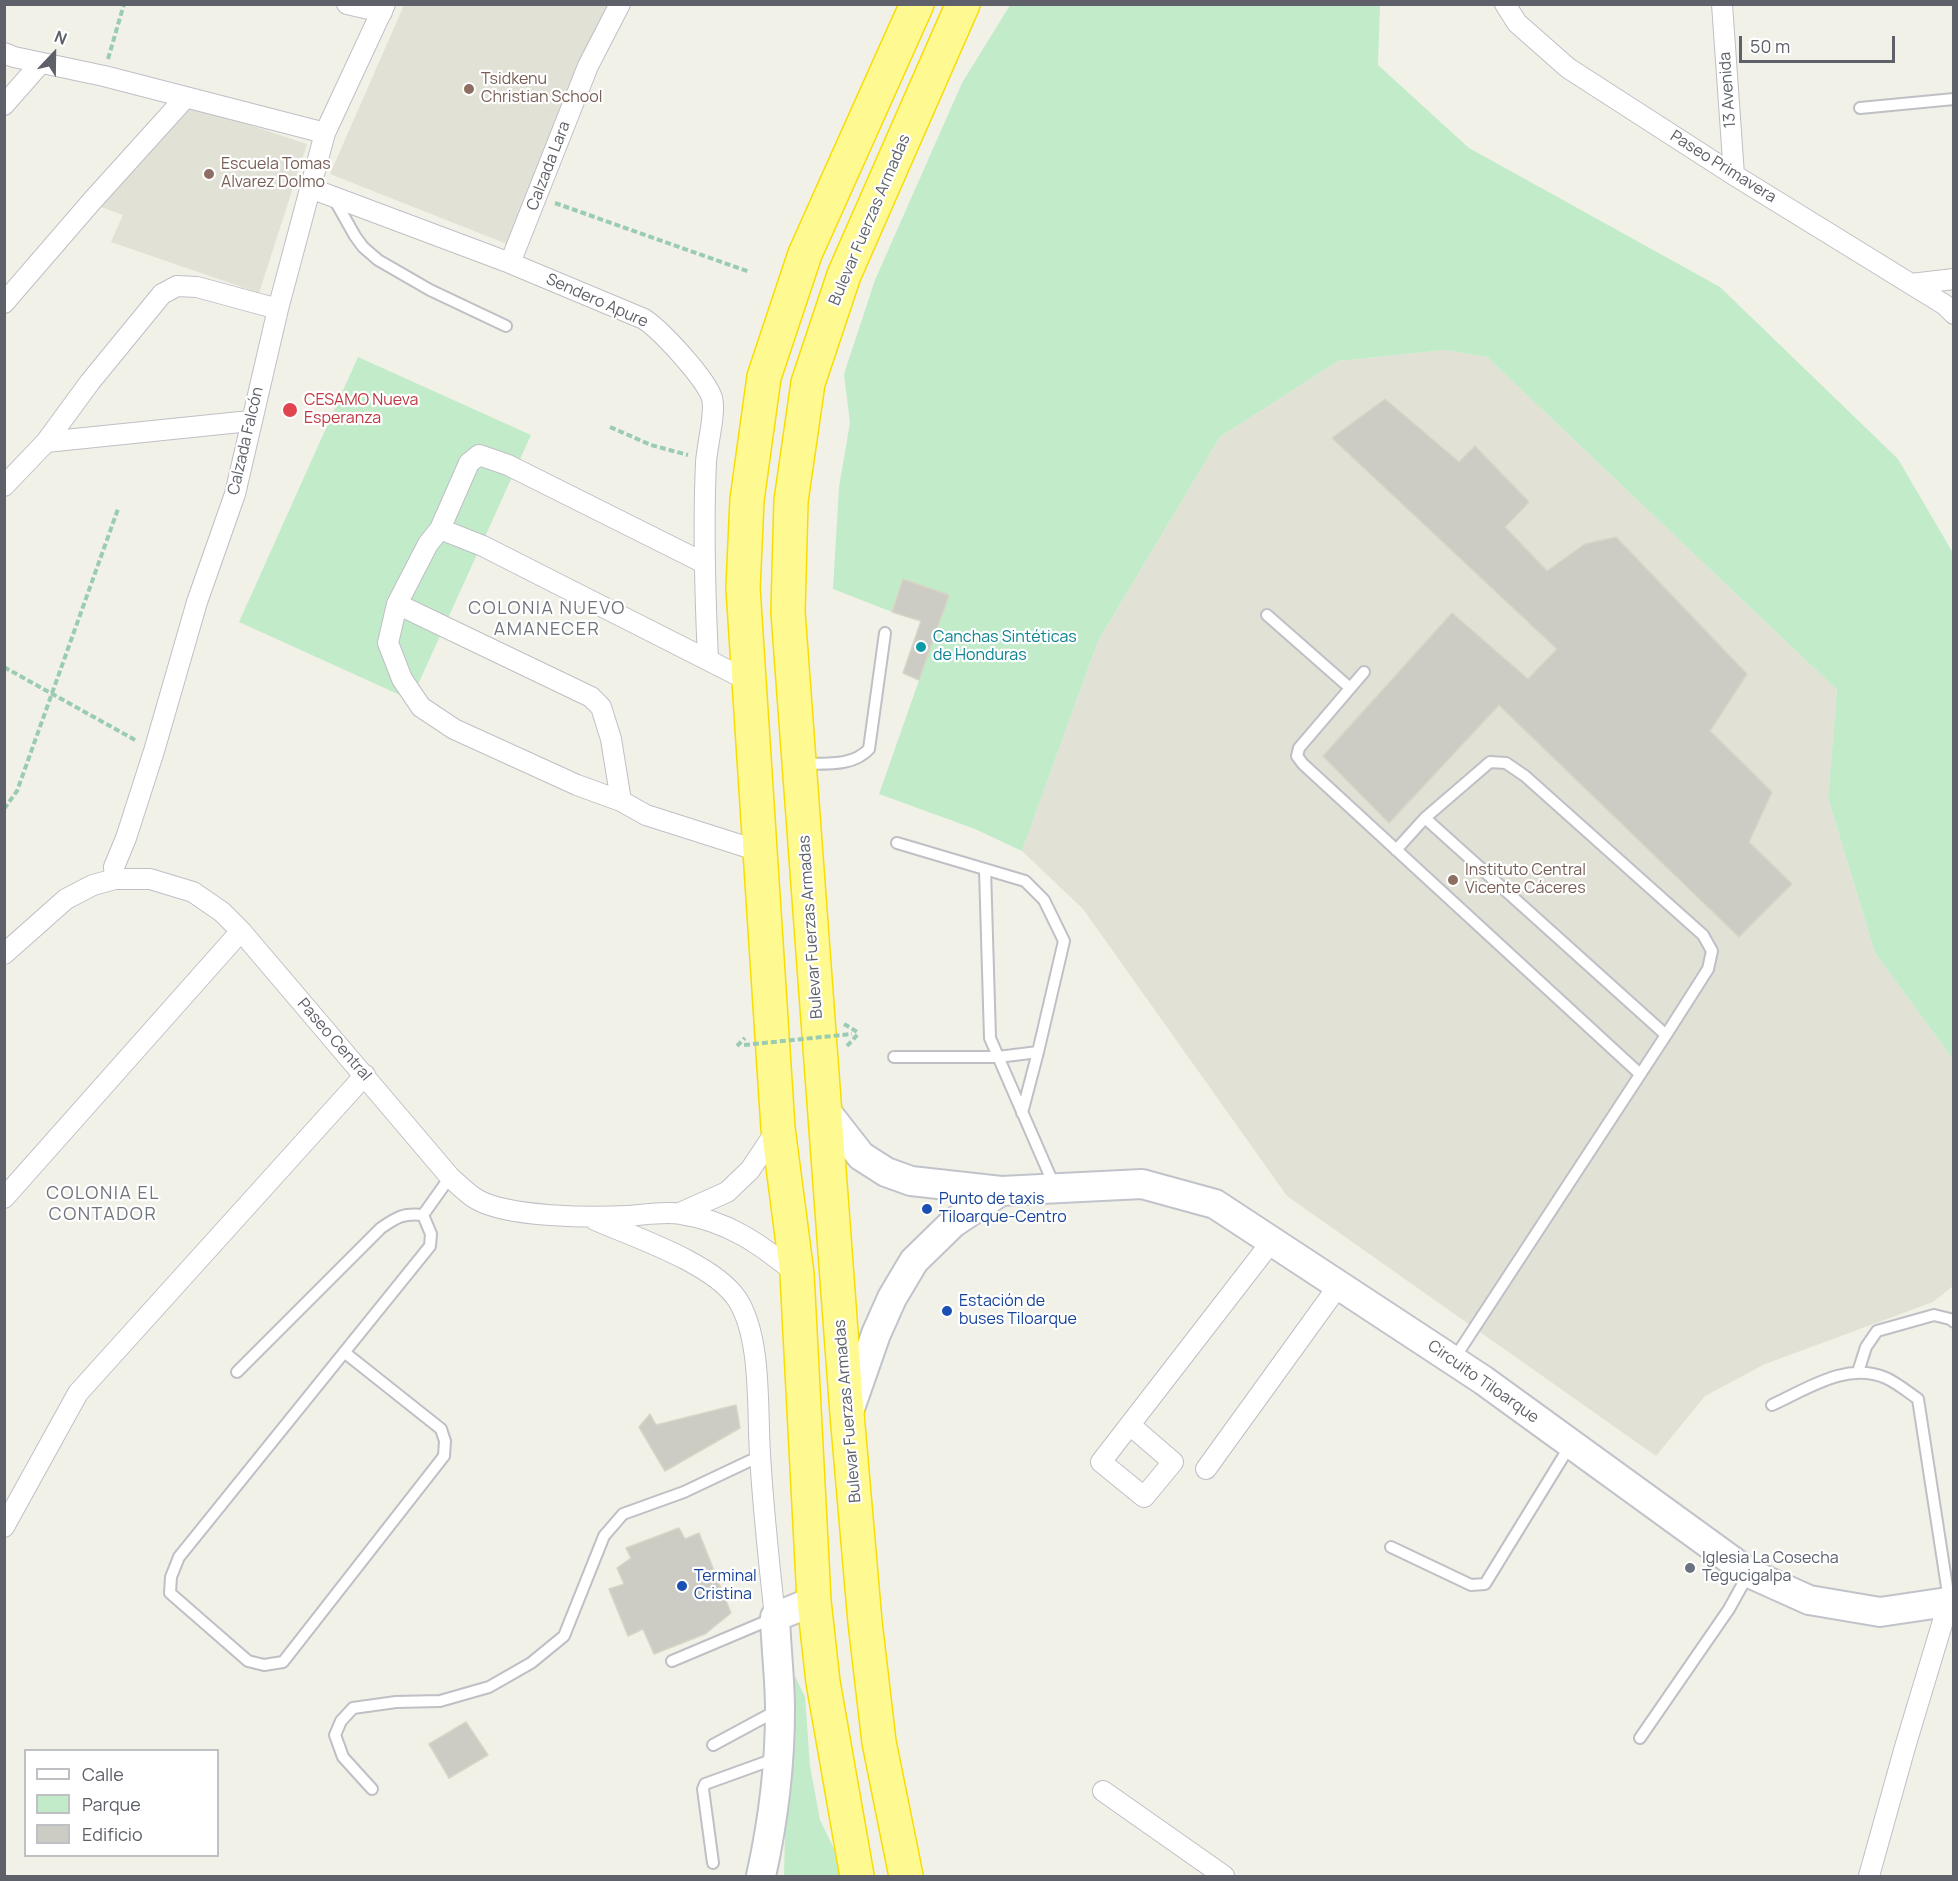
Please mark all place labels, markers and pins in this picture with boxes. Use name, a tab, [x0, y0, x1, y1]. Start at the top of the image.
place label: Tsidkenu Christian School	[481, 70, 602, 108]
marker: Tsidkenu Christian School	[462, 82, 476, 96]
place label: Escuela Tomas Alvarez Dolmo	[221, 155, 331, 193]
marker: Escuela Tomas Alvarez Dolmo	[202, 167, 216, 181]
place label: CESAMO Nueva Esperanza	[304, 391, 418, 429]
marker: CESAMO Nueva Esperanza	[281, 401, 299, 419]
place label: Canchas Sintéticas de Honduras	[933, 628, 1077, 666]
marker: Canchas Sintéticas de Honduras	[914, 640, 928, 654]
place label: Instituto Central Vicente Cáceres	[1465, 861, 1586, 899]
marker: Instituto Central Vicente Cáceres	[1446, 873, 1460, 887]
place label: Punto de taxis Tiloarque-Centro	[939, 1190, 1067, 1228]
marker: Punto de taxis Tiloarque-Centro	[920, 1202, 934, 1216]
place label: Estación de buses Tiloarque	[959, 1292, 1077, 1330]
marker: Estación de buses Tiloarque	[940, 1304, 954, 1318]
place label: Iglesia La Cosecha Tegucigalpa	[1702, 1549, 1839, 1587]
marker: Iglesia La Cosecha Tegucigalpa	[1683, 1561, 1697, 1575]
place label: Terminal Cristina	[694, 1567, 757, 1605]
marker: Terminal Cristina	[675, 1579, 689, 1593]

